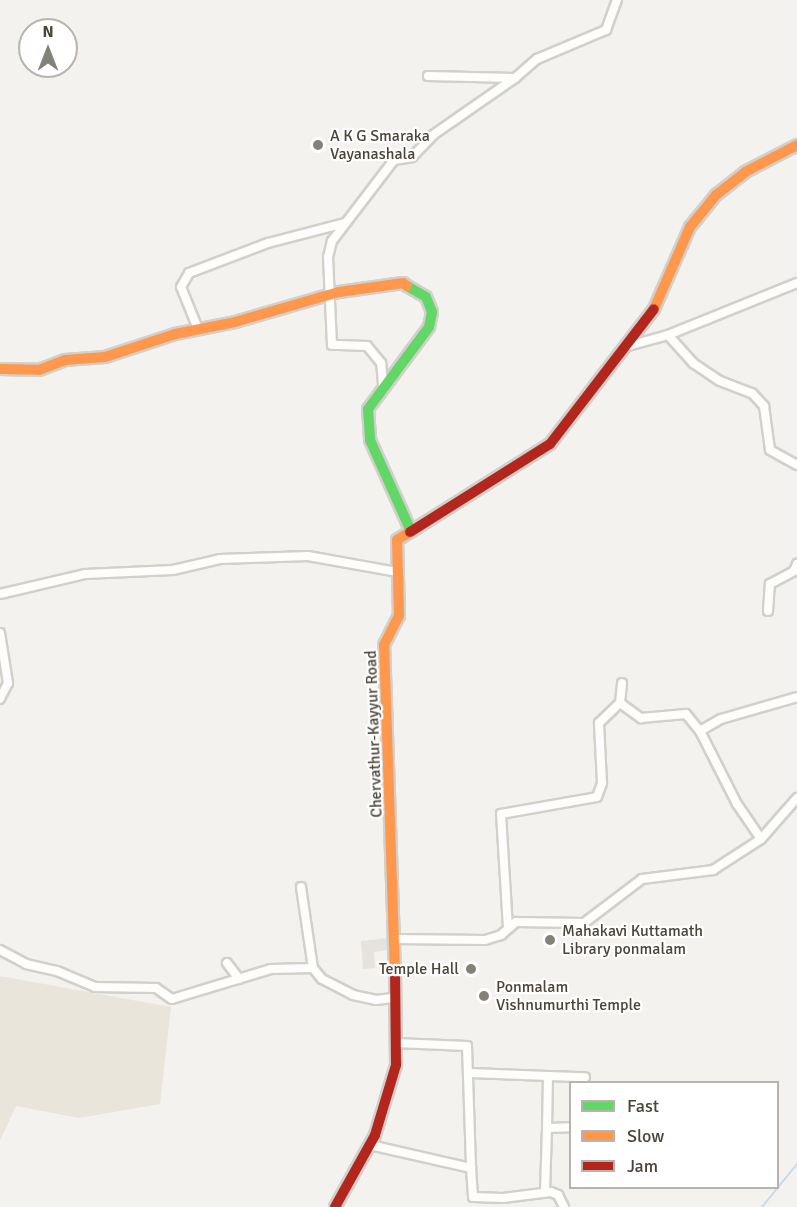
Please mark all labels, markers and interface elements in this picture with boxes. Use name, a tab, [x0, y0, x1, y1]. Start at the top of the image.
north arrow	[18, 18, 78, 78]
text: N	[42, 22, 54, 42]
place label: A K G Smaraka Vayanashala	[330, 126, 430, 164]
marker: A K G Smaraka Vayanashala	[311, 138, 325, 152]
street label: Chervathur-Kayyur Road	[361, 650, 387, 818]
place label: Mahakavi Kuttamath Library ponmalam	[562, 921, 703, 959]
marker: Mahakavi Kuttamath Library ponmalam	[543, 933, 557, 947]
place label: Temple Hall	[379, 959, 459, 979]
marker: Temple Hall	[464, 962, 478, 976]
place label: Ponmalam Vishnumurthi Temple	[496, 977, 641, 1015]
marker: Ponmalam Vishnumurthi Temple	[477, 989, 491, 1003]
legend	[569, 1081, 779, 1189]
text: Fast	[627, 1095, 659, 1117]
text: Slow	[627, 1125, 664, 1147]
text: Jam	[627, 1155, 658, 1177]

